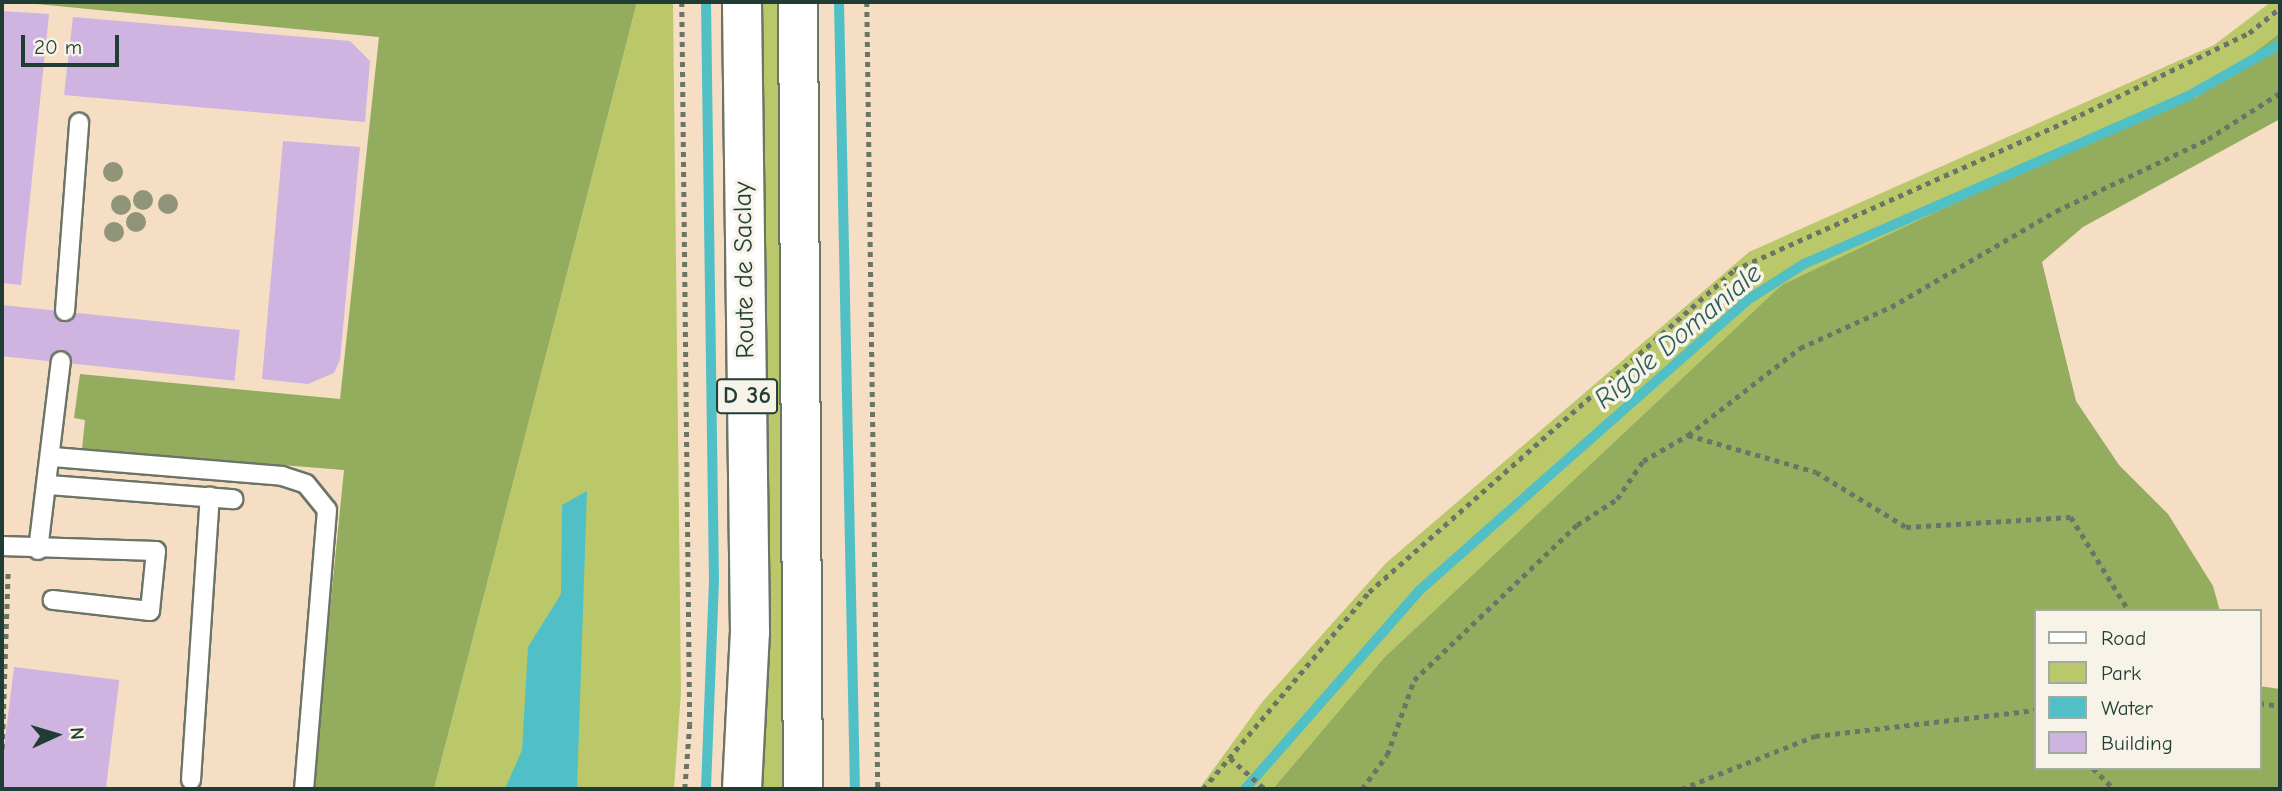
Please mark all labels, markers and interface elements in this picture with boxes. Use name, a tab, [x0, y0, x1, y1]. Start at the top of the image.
scale bar	[24, 21, 122, 65]
text: 20 m	[34, 35, 82, 59]
street label: Route de Saclay	[728, 181, 762, 359]
water label: Rigole Domaniale	[1587, 256, 1769, 416]
road number: D 36	[716, 376, 778, 416]
legend	[2034, 609, 2261, 770]
text: Road	[2101, 626, 2146, 650]
text: Park	[2101, 661, 2141, 685]
text: Water	[2101, 696, 2153, 720]
north arrow	[21, 700, 91, 770]
text: N	[66, 727, 88, 740]
text: Building	[2101, 731, 2173, 755]

